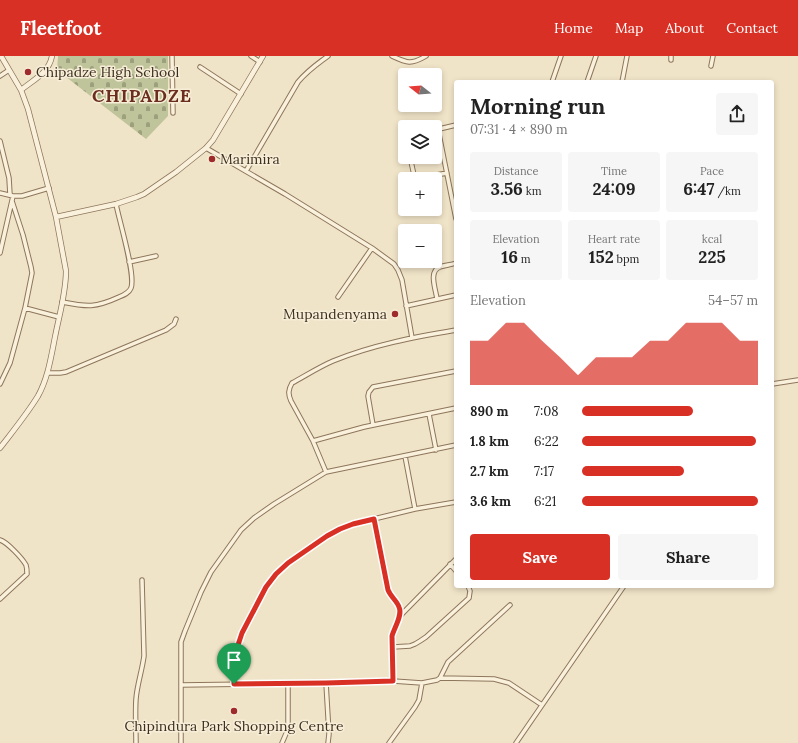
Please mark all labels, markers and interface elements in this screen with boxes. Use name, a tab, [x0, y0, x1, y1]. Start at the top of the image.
text: Fleetfoot	[20, 16, 101, 40]
text: Home	[554, 19, 593, 37]
text: Map	[615, 19, 643, 37]
text: About	[665, 19, 704, 37]
text: Contact	[726, 19, 778, 37]
place label: Chipadze High School	[36, 63, 179, 81]
marker: Chipadze High School	[23, 67, 33, 77]
north arrow	[398, 68, 442, 112]
map controls	[398, 68, 442, 268]
district label: CHIPADZE	[92, 84, 192, 107]
text: Morning run	[470, 92, 605, 120]
button: share	[716, 93, 758, 135]
button: layers	[398, 120, 442, 164]
text: 07:31 · 4 × 890 m	[470, 121, 568, 138]
place label: Marimira	[220, 150, 280, 168]
marker: Marimira	[207, 154, 217, 164]
text: Distance	[494, 164, 538, 178]
text: Time	[601, 164, 627, 178]
text: Pace	[700, 164, 724, 178]
button: +	[398, 172, 442, 216]
text: 3.56	[490, 178, 523, 200]
text: 24:09	[592, 178, 636, 200]
text: 6:47	[683, 178, 715, 200]
text: km	[523, 184, 542, 198]
text: /km	[715, 184, 741, 198]
button: −	[398, 224, 442, 268]
text: Elevation	[492, 232, 540, 246]
text: Heart rate	[588, 232, 640, 246]
text: kcal	[702, 232, 722, 246]
text: 16	[501, 246, 518, 268]
text: 152	[589, 246, 614, 268]
text: 225	[698, 246, 726, 268]
text: m	[518, 252, 531, 266]
text: bpm	[614, 252, 639, 266]
text: Elevation	[470, 292, 526, 309]
text: 54–57 m	[708, 292, 758, 309]
place label: Mupandenyama	[283, 305, 387, 323]
marker: Mupandenyama	[390, 309, 400, 319]
text: 890 m	[470, 403, 509, 420]
text: 7:08	[534, 403, 559, 420]
text: 1.8 km	[470, 433, 509, 450]
text: 6:22	[534, 433, 559, 450]
text: 2.7 km	[470, 463, 509, 480]
text: 7:17	[534, 463, 554, 480]
text: 3.6 km	[470, 493, 511, 510]
text: 6:21	[534, 493, 556, 510]
button: Save	[470, 534, 610, 580]
button: Share	[618, 534, 758, 580]
pin	[217, 643, 251, 684]
icon: arrive	[223, 649, 245, 671]
marker: Chipindura Park Shopping Centre	[229, 706, 239, 716]
place label: Chipindura Park Shopping Centre	[124, 717, 344, 735]

